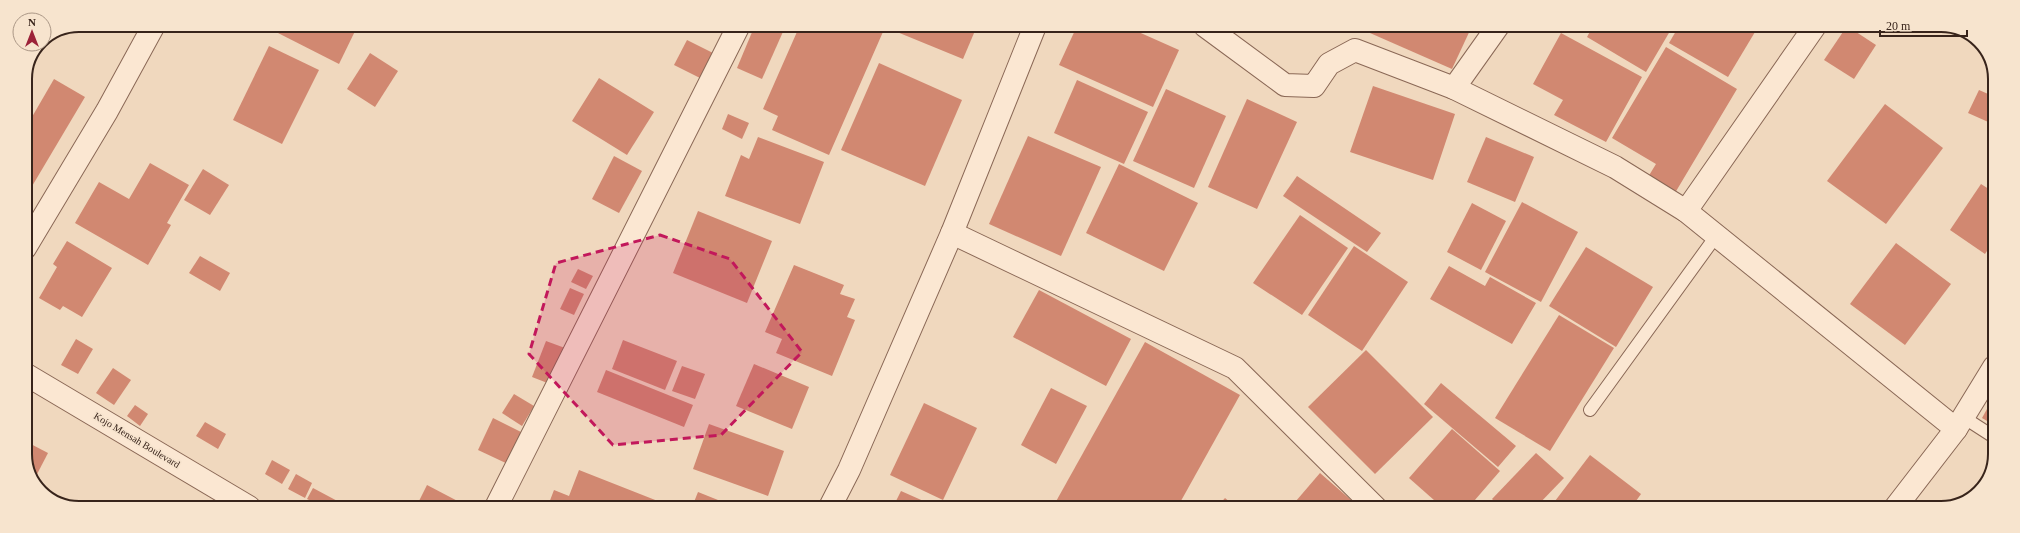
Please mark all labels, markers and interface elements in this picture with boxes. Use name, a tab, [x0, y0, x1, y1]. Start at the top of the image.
north arrow	[12, 12, 52, 52]
scale bar	[1880, 12, 1967, 38]
text: N	[28, 16, 36, 28]
text: 20 m	[1886, 19, 1911, 33]
street label: Kojo Mensah Boulevard	[92, 410, 182, 470]

